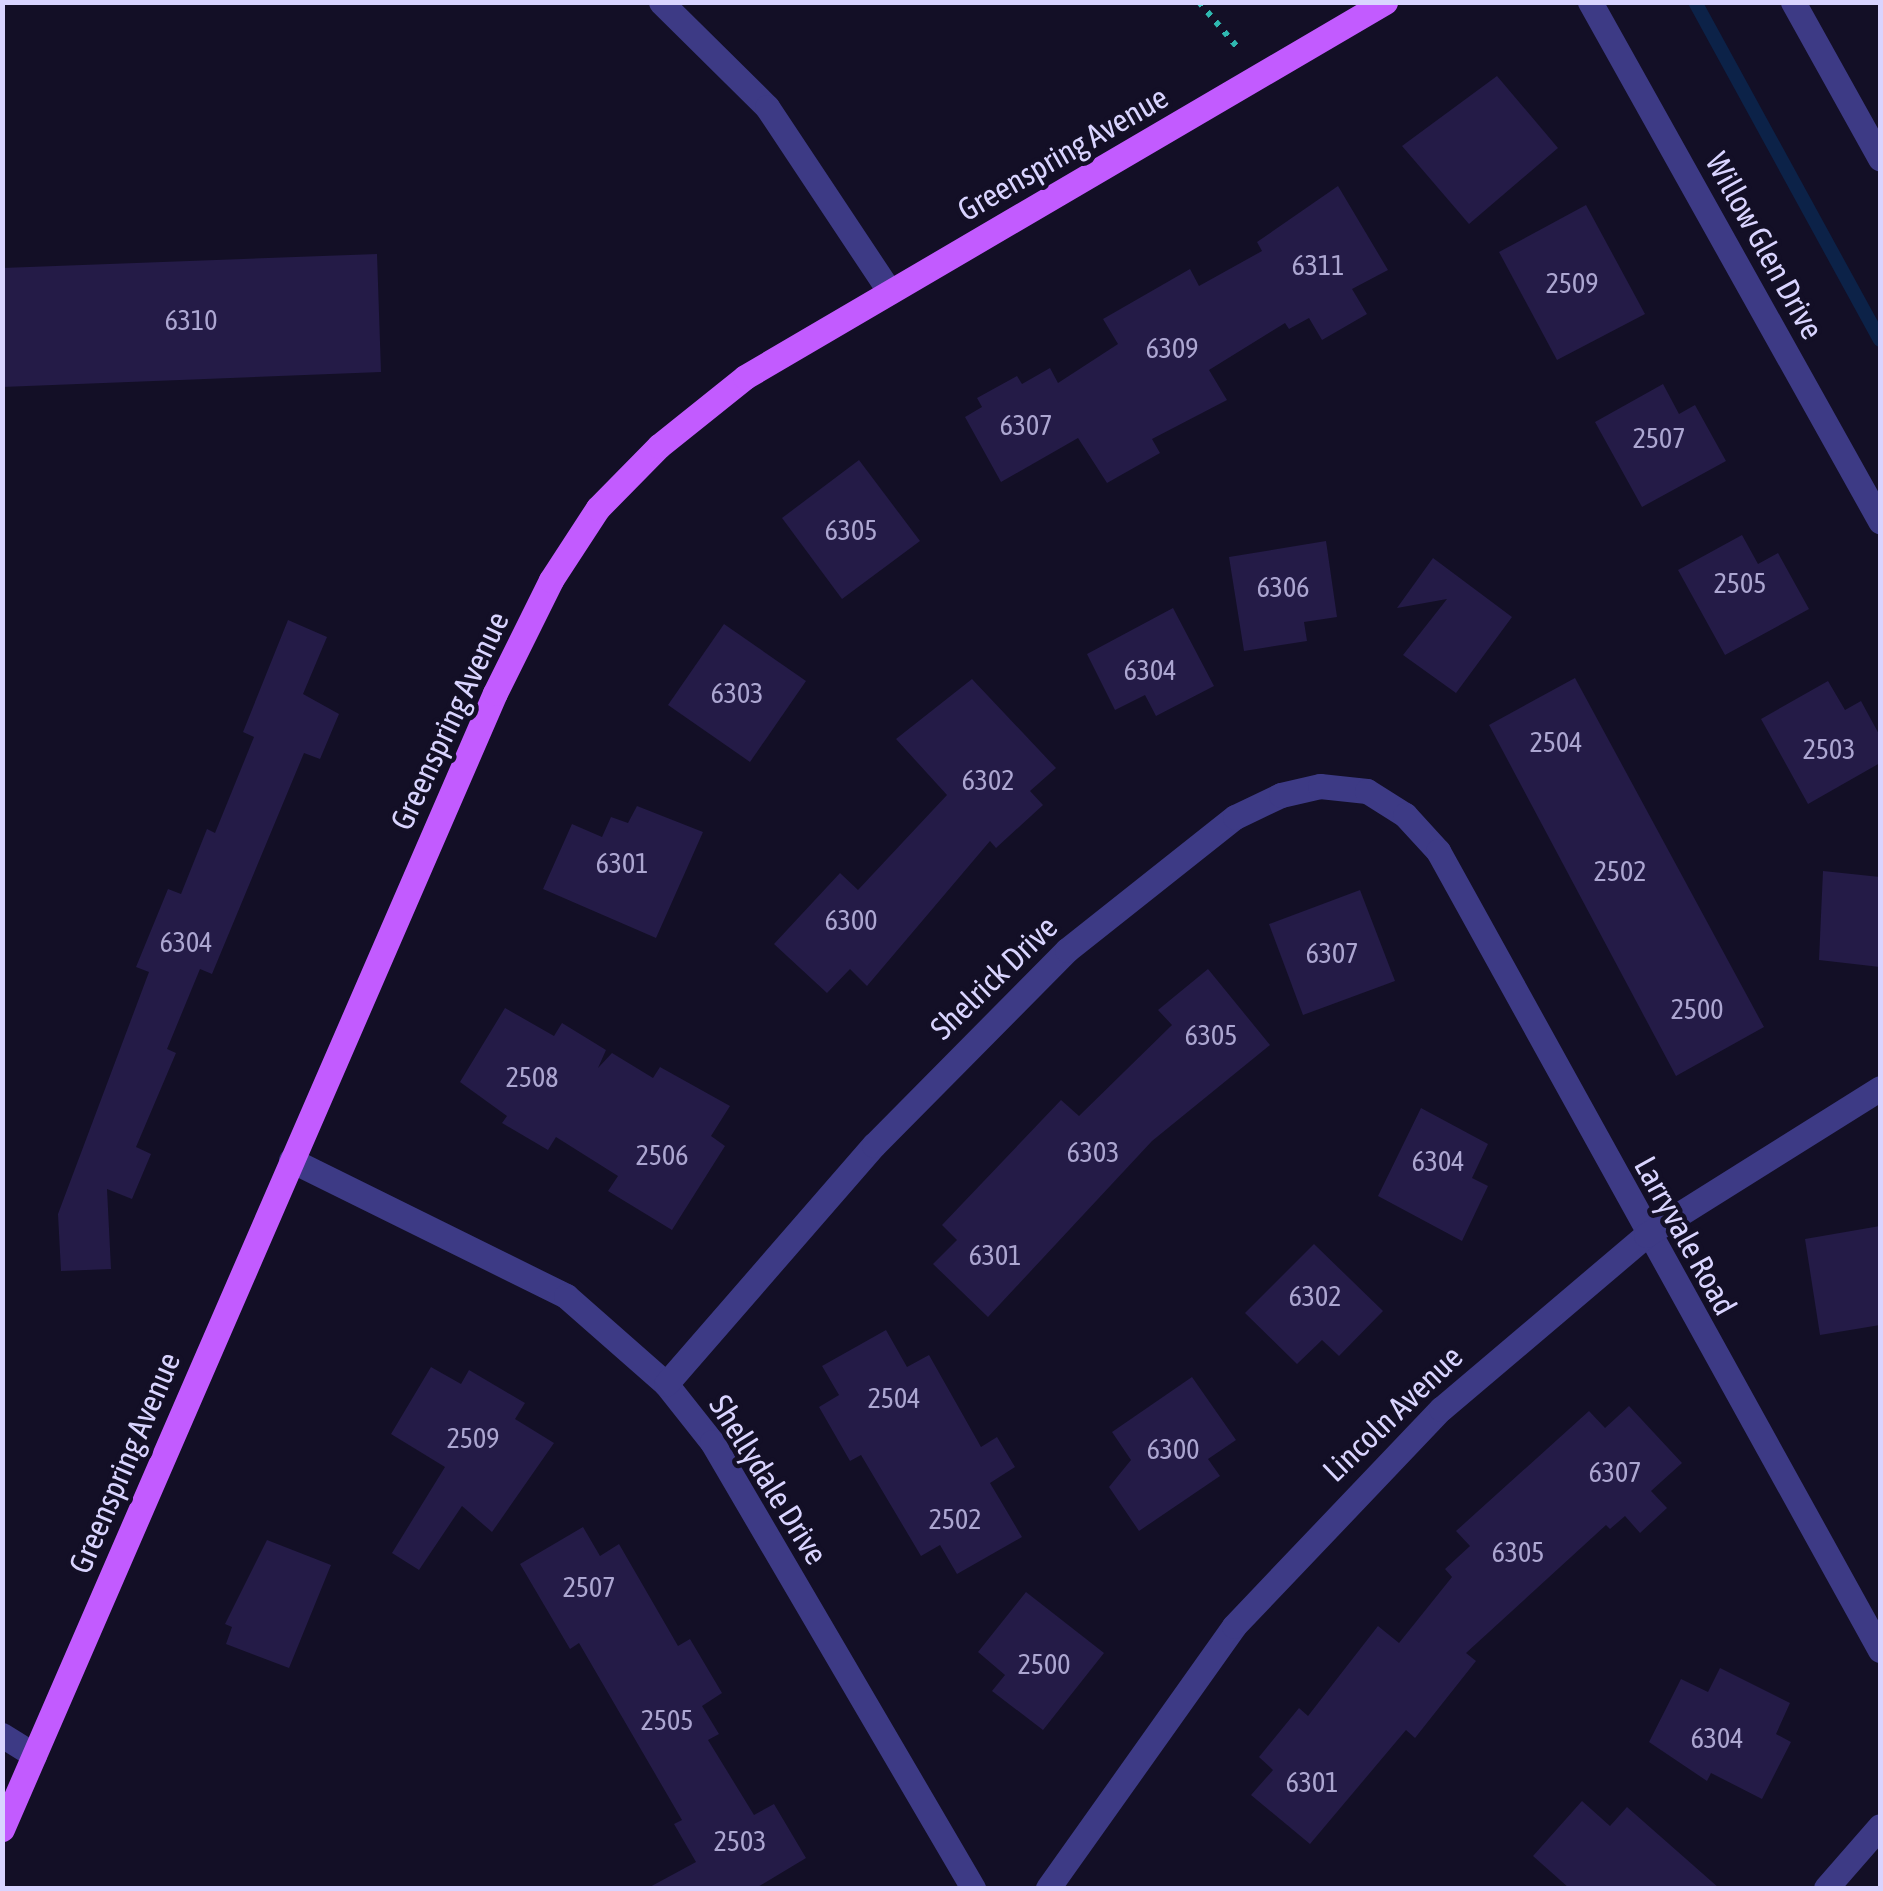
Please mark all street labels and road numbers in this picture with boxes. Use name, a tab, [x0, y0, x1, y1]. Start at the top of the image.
street label: Greenspring Avenue	[951, 78, 1175, 230]
street label: Willow Glen Drive	[1697, 146, 1831, 346]
street label: Greenspring Avenue	[383, 606, 517, 836]
street label: Shelrick Drive	[923, 908, 1065, 1048]
street label: Larryvale Road	[1626, 1150, 1744, 1322]
street label: Lincoln Avenue	[1315, 1338, 1471, 1490]
street label: Greenspring Avenue	[61, 1347, 189, 1579]
street label: Shellydale Drive	[701, 1388, 835, 1572]

